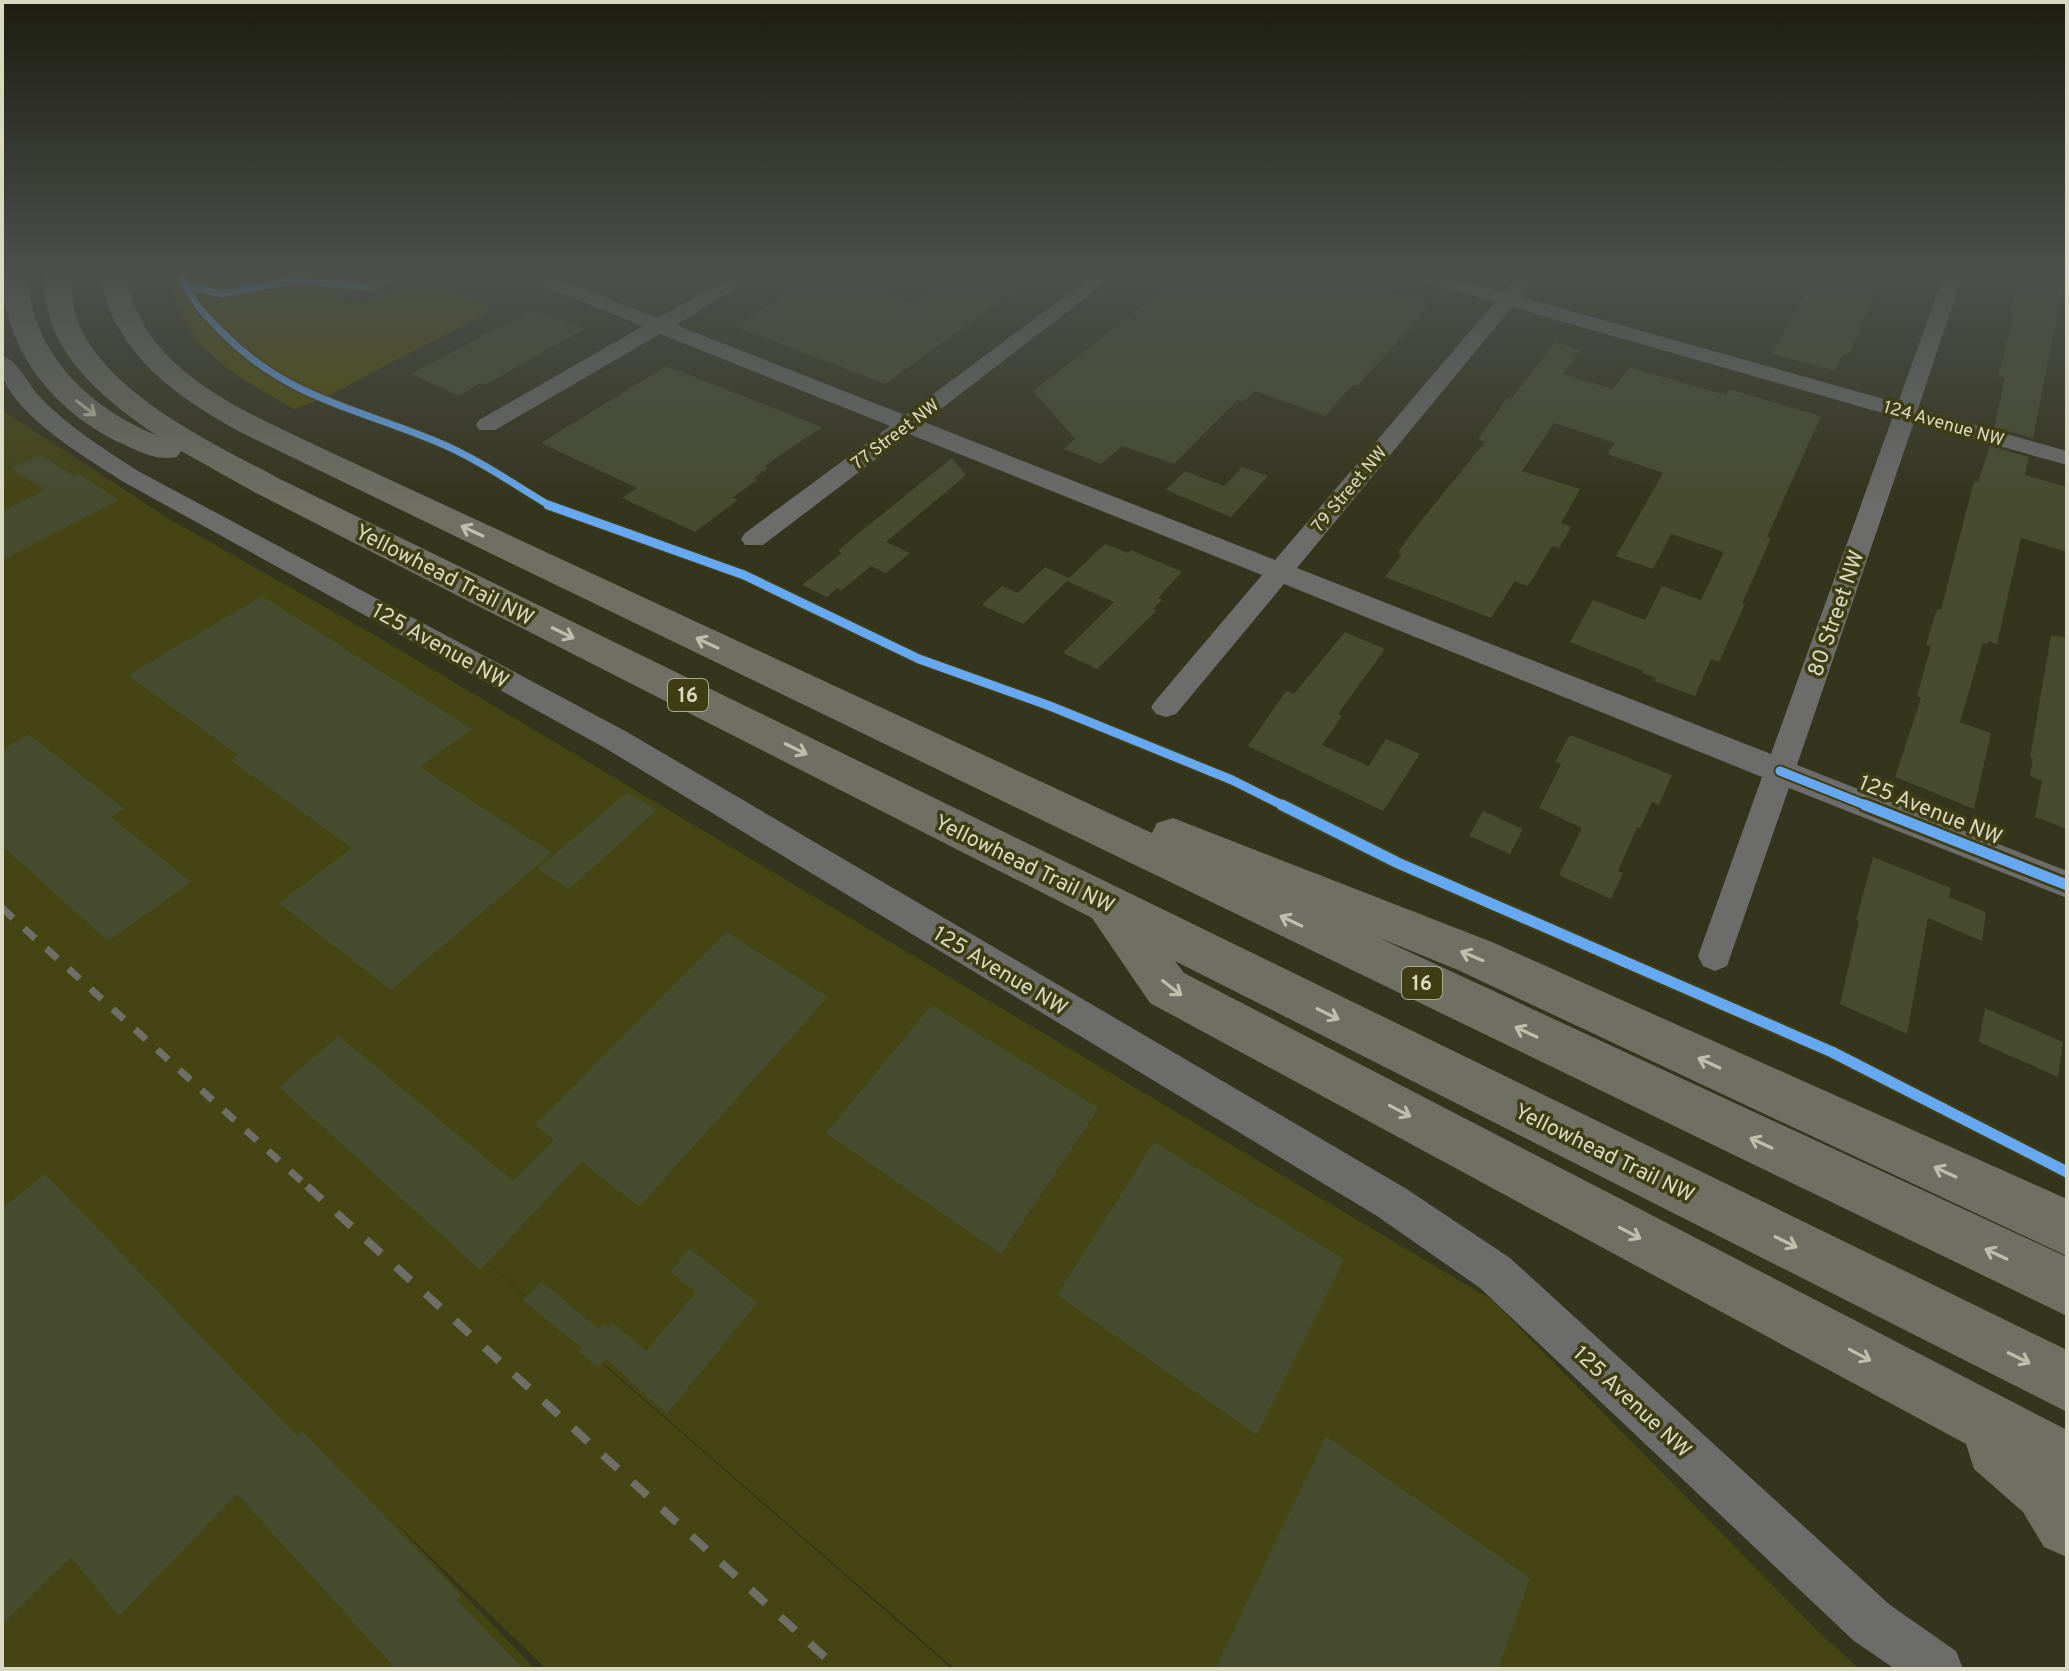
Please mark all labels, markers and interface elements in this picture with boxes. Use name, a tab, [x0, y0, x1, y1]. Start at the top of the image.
street label: 77 Street NW	[847, 395, 945, 476]
street label: 124 Avenue NW	[1881, 396, 2007, 453]
one-way arrow	[75, 400, 96, 417]
street label: 79 Street NW	[1307, 442, 1393, 538]
street label: Yellowhead Trail NW	[350, 519, 538, 633]
one-way arrow	[460, 523, 484, 538]
street label: 80 Street NW	[1803, 547, 1872, 681]
street label: 125 Avenue NW	[367, 598, 513, 696]
one-way arrow	[551, 626, 575, 641]
one-way arrow	[695, 635, 719, 650]
road number: 16	[668, 679, 708, 711]
one-way arrow	[783, 742, 807, 757]
street label: 125 Avenue NW	[1854, 770, 2006, 852]
street label: Yellowhead Trail NW	[929, 810, 1118, 921]
one-way arrow	[1279, 913, 1303, 928]
street label: 125 Avenue NW	[928, 921, 1072, 1023]
one-way arrow	[1460, 947, 1485, 962]
road number: 16	[1402, 967, 1442, 999]
one-way arrow	[1161, 979, 1182, 996]
one-way arrow	[1315, 1007, 1339, 1022]
one-way arrow	[1515, 1024, 1539, 1039]
one-way arrow	[1697, 1055, 1721, 1070]
street label: Yellowhead Trail NW	[1509, 1099, 1698, 1210]
one-way arrow	[1388, 1104, 1411, 1120]
one-way arrow	[1750, 1135, 1774, 1150]
one-way arrow	[1933, 1164, 1957, 1179]
one-way arrow	[1617, 1225, 1641, 1241]
one-way arrow	[1774, 1235, 1798, 1250]
one-way arrow	[1985, 1246, 2009, 1261]
street label: 125 Avenue NW	[1566, 1341, 1696, 1465]
one-way arrow	[1847, 1347, 1871, 1363]
one-way arrow	[2006, 1351, 2030, 1366]

